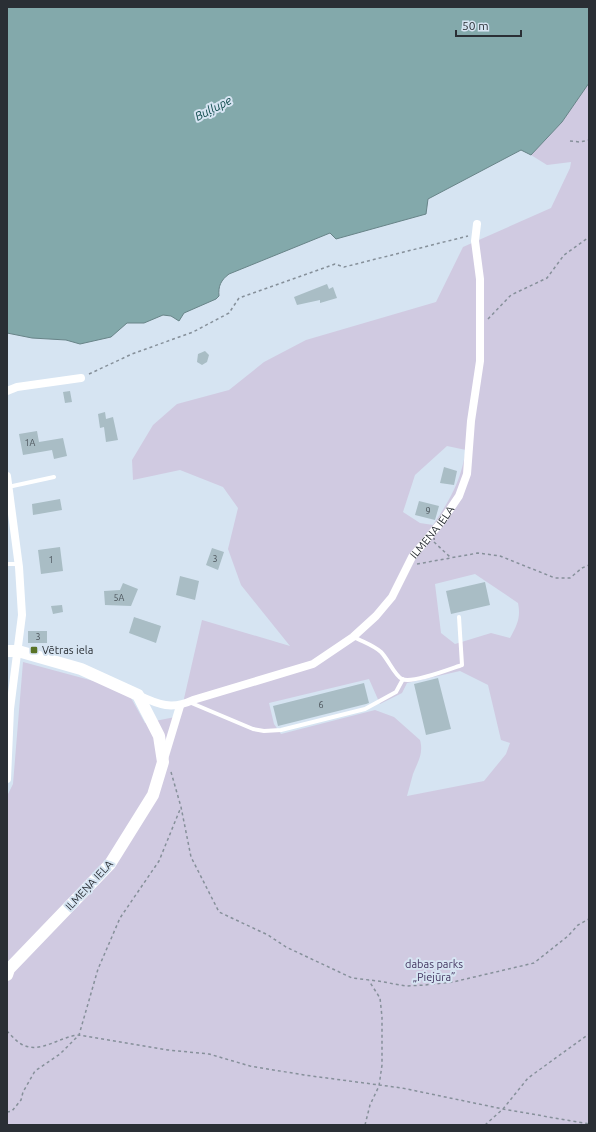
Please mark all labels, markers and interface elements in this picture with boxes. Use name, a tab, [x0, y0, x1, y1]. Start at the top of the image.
scale bar	[456, 12, 521, 38]
text: 50 m	[462, 19, 489, 32]
water label: Buļļupe	[192, 93, 234, 123]
house number: 1A	[25, 438, 36, 448]
street label: ILMEŅA IELA	[407, 503, 457, 561]
house number: 9	[425, 506, 431, 516]
house number: 3	[212, 554, 218, 564]
house number: 1	[48, 555, 54, 565]
house number: 5A	[114, 593, 125, 603]
house number: 3	[35, 632, 41, 642]
place label: Vētras iela	[42, 644, 93, 656]
marker: Vētras iela	[29, 645, 39, 655]
house number: 6	[318, 700, 324, 710]
street label: ILMEŅA IELA	[63, 857, 116, 912]
park label: dabas parks „Piejūra”	[405, 958, 463, 983]

